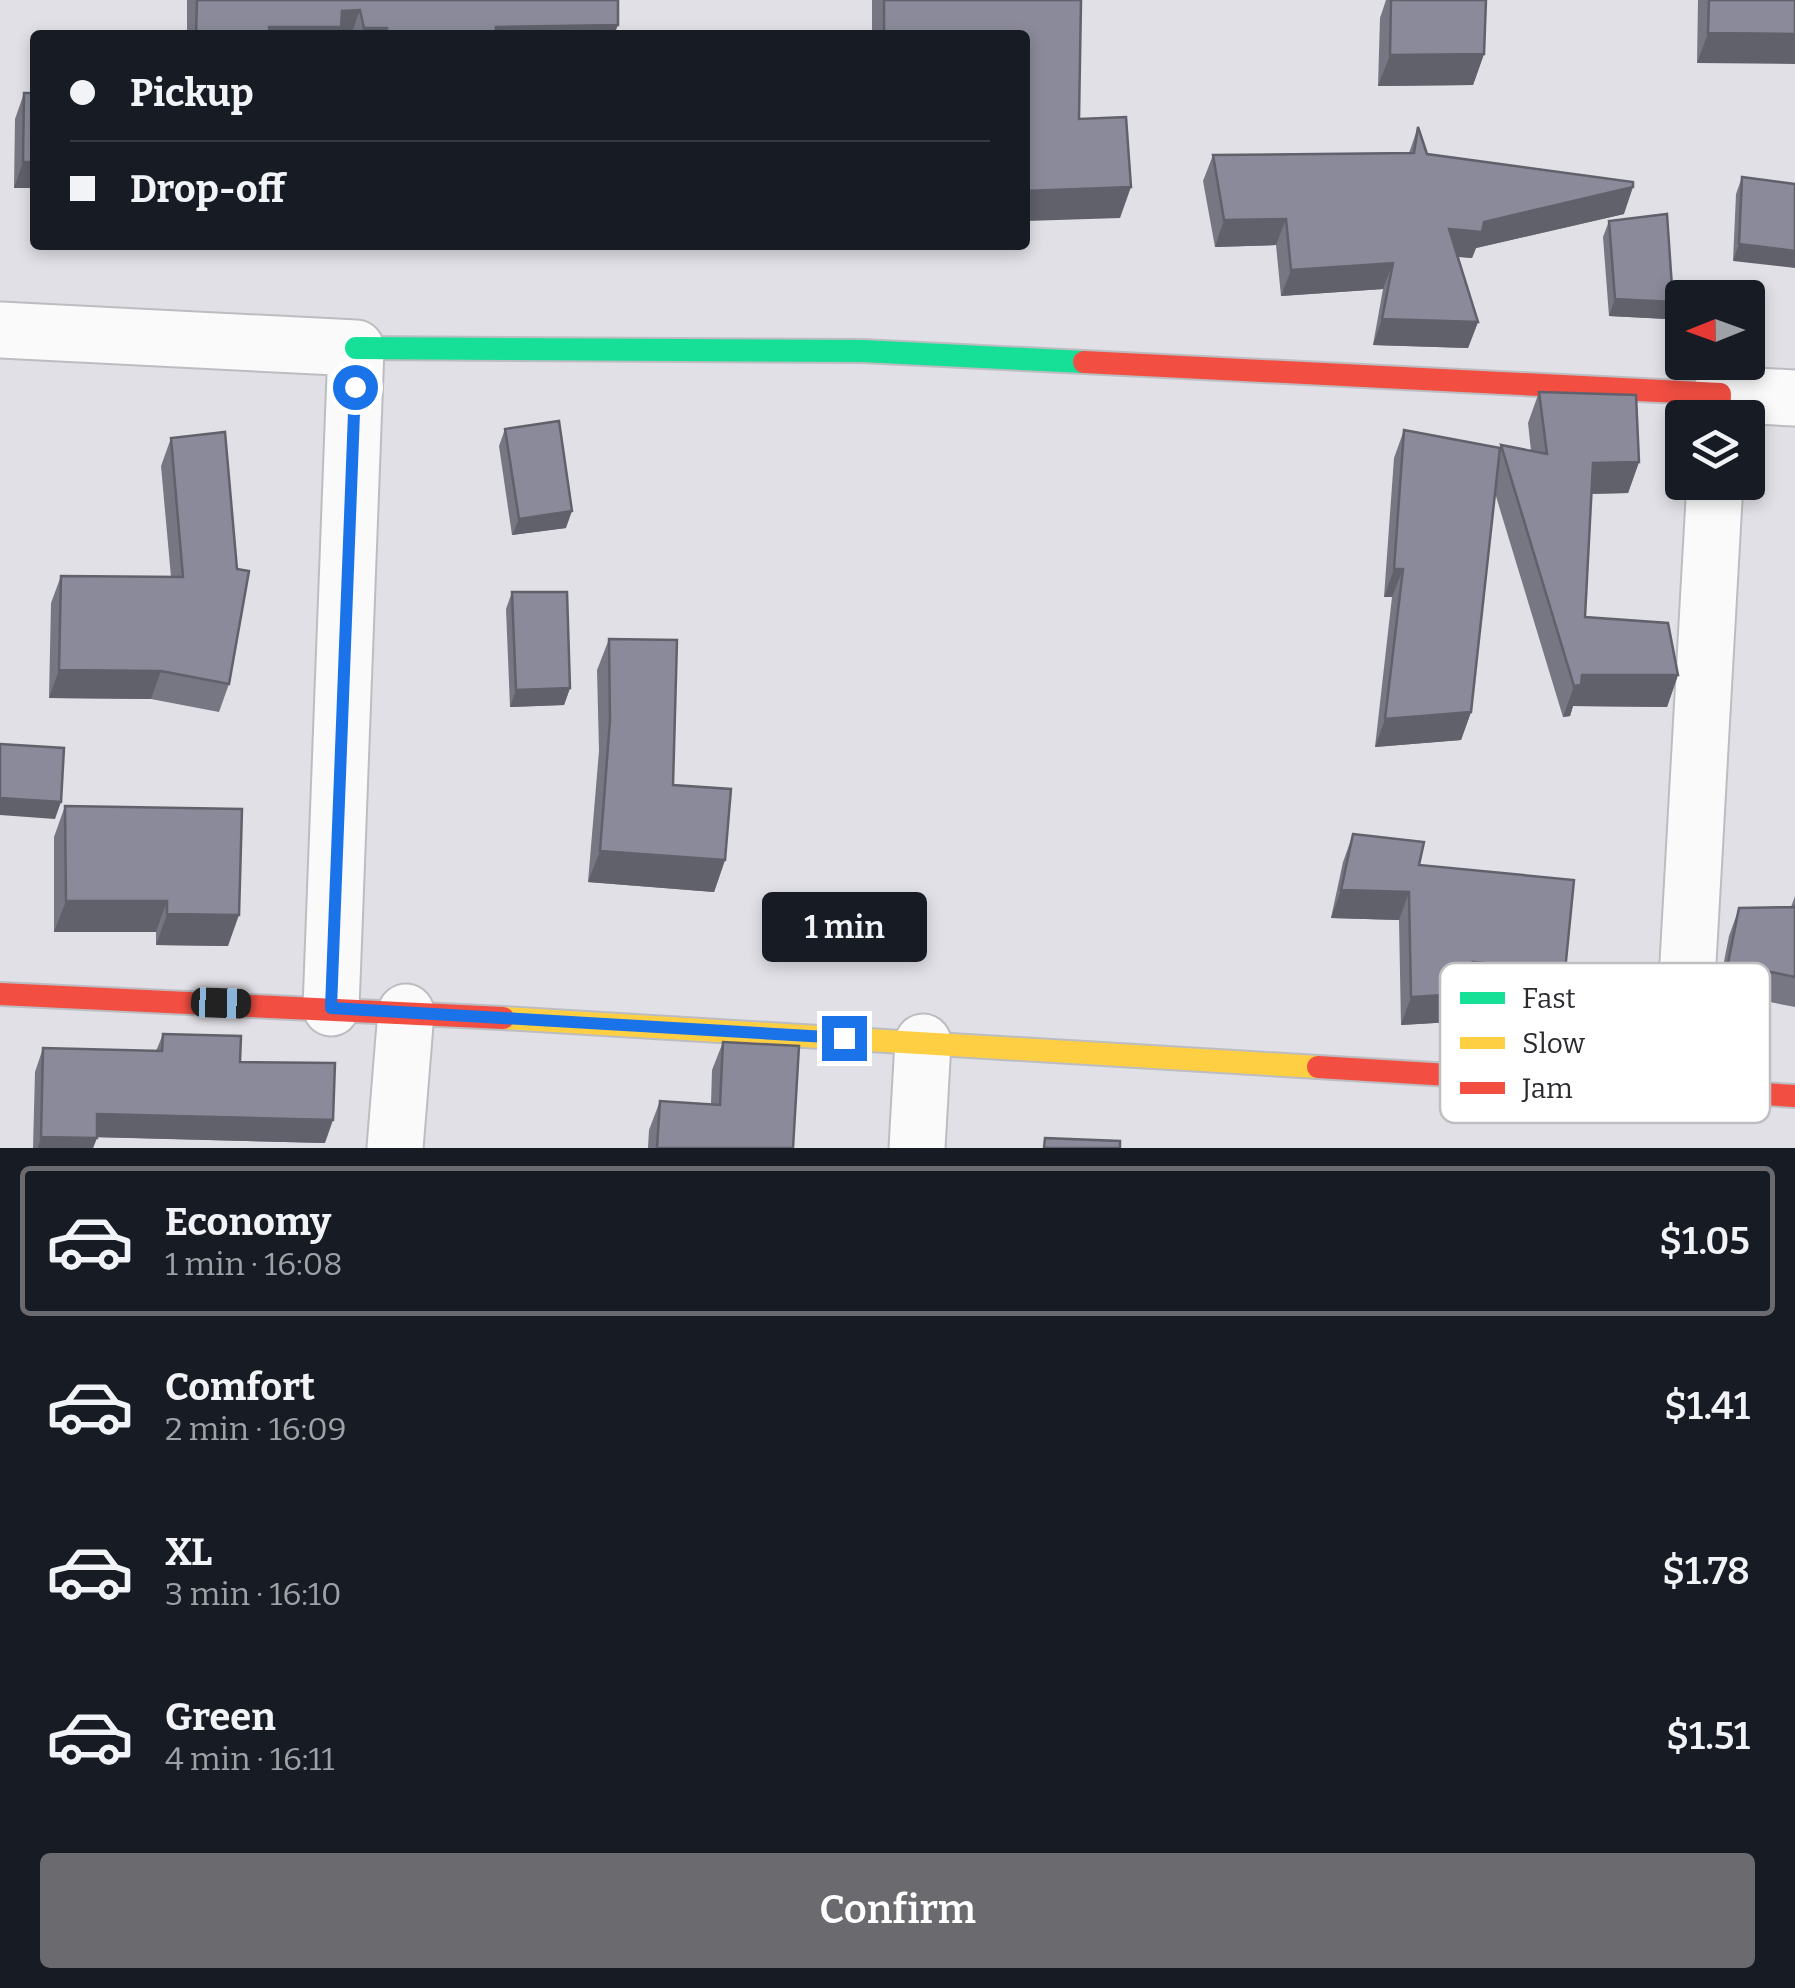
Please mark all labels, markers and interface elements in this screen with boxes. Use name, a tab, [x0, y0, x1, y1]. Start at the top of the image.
text: Pickup	[130, 70, 254, 116]
text: Drop-off	[130, 166, 285, 212]
north arrow	[1665, 280, 1765, 380]
map controls	[1665, 280, 1765, 500]
route start	[333, 365, 378, 410]
button: layers	[1665, 400, 1765, 500]
callout: 1 min	[762, 893, 926, 963]
text: 1 min	[804, 908, 885, 946]
legend	[1440, 963, 1770, 1123]
text: Fast	[1522, 982, 1576, 1015]
car	[190, 987, 252, 1019]
route end	[822, 1016, 867, 1061]
text: Slow	[1522, 1027, 1585, 1060]
text: Jam	[1521, 1072, 1573, 1105]
icon: car	[45, 1196, 135, 1286]
text: Economy	[165, 1199, 331, 1245]
text: $1.05	[1659, 1218, 1750, 1264]
text: 1 min · 16:08	[165, 1245, 343, 1283]
icon: car	[45, 1361, 135, 1451]
text: Comfort	[165, 1364, 315, 1410]
text: $1.41	[1664, 1383, 1750, 1429]
text: 2 min · 16:09	[165, 1410, 346, 1448]
icon: car	[45, 1526, 135, 1616]
text: XL	[165, 1529, 212, 1575]
text: $1.78	[1662, 1548, 1750, 1594]
text: 3 min · 16:10	[165, 1575, 342, 1613]
icon: car	[45, 1691, 135, 1781]
text: Green	[165, 1694, 276, 1740]
text: $1.51	[1666, 1713, 1750, 1759]
text: 4 min · 16:11	[165, 1740, 334, 1778]
button: Confirm	[40, 1853, 1755, 1968]

